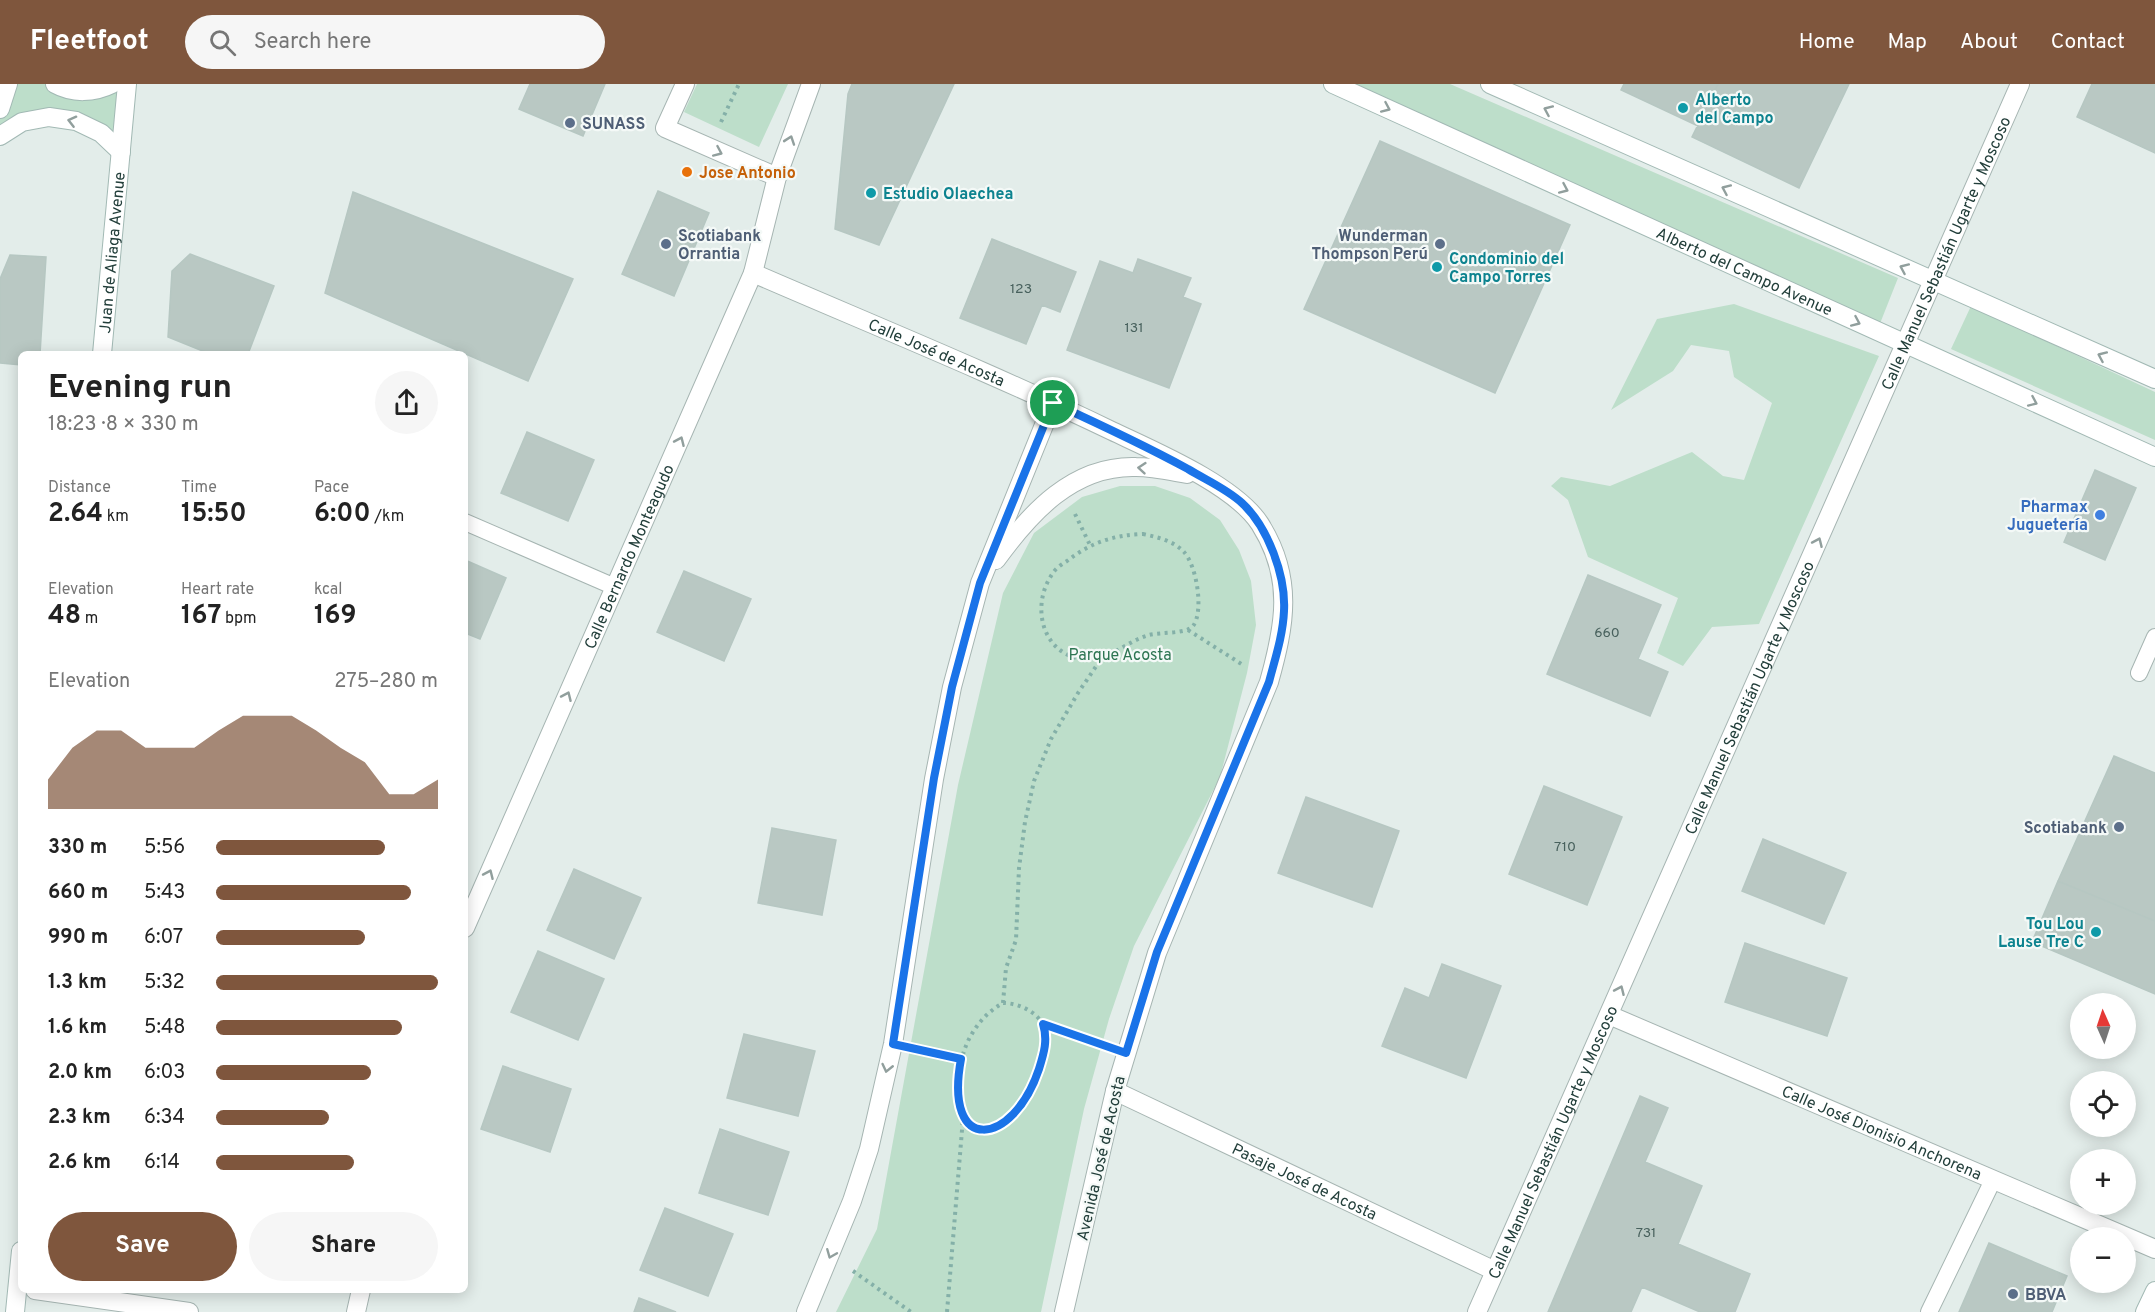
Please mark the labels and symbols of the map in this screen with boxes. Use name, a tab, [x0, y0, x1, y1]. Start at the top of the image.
place label: Alberto del Campo	[1695, 91, 1774, 129]
one-way arrow	[1380, 101, 1391, 113]
marker: Alberto del Campo	[1676, 101, 1690, 115]
one-way arrow	[1543, 105, 1554, 117]
street label: Calle Manuel Sebastián Ugarte y Moscoso	[1878, 114, 2016, 394]
place label: SUNASS	[582, 115, 645, 135]
one-way arrow	[67, 116, 77, 129]
marker: SUNASS	[563, 116, 577, 130]
one-way arrow	[782, 135, 795, 146]
one-way arrow	[712, 144, 723, 156]
place label: Jose Antonio	[699, 164, 796, 184]
marker: Jose Antonio	[680, 165, 694, 179]
street label: Juan de Aliaga Avenue	[96, 171, 131, 334]
one-way arrow	[1557, 181, 1568, 193]
one-way arrow	[1721, 184, 1732, 196]
place label: Estudio Olaechea	[883, 185, 1013, 205]
marker: Estudio Olaechea	[864, 186, 878, 200]
street label: Alberto del Campo Avenue	[1652, 224, 1835, 321]
place label: Scotiabank Orrantia	[678, 227, 761, 265]
place label: Wunderman Thompson Perú	[1311, 227, 1428, 265]
marker: Scotiabank Orrantia	[659, 237, 673, 251]
marker: Wunderman Thompson Perú	[1433, 237, 1447, 251]
place label: Condominio del Campo Torres	[1449, 250, 1564, 288]
marker: Condominio del Campo Torres	[1430, 260, 1444, 274]
one-way arrow	[1900, 263, 1911, 275]
house number: 123	[1010, 281, 1032, 298]
one-way arrow	[1849, 314, 1860, 326]
street label: Calle José de Acosta	[865, 315, 1007, 392]
house number: 131	[1125, 320, 1143, 337]
one-way arrow	[2097, 351, 2108, 363]
pin	[1027, 377, 1078, 428]
one-way arrow	[2027, 395, 2038, 407]
one-way arrow	[672, 436, 684, 447]
street label: Calle Bernardo Monteagudo	[581, 462, 680, 653]
one-way arrow	[1138, 462, 1147, 475]
place label: Pharmax Juguetería	[2007, 498, 2088, 536]
marker: Pharmax Juguetería	[2093, 508, 2107, 522]
one-way arrow	[1810, 538, 1822, 549]
street label: Calle Manuel Sebastián Ugarte y Moscoso	[1681, 558, 1820, 838]
house number: 660	[1594, 625, 1620, 642]
park label: Parque Acosta	[1068, 646, 1172, 666]
one-way arrow	[560, 691, 572, 702]
place label: Scotiabank	[2024, 819, 2107, 839]
marker: Scotiabank	[2112, 820, 2126, 834]
house number: 710	[1554, 839, 1576, 856]
one-way arrow	[481, 870, 493, 881]
place label: Tou Lou Lause Tre C	[1998, 915, 2084, 953]
marker: Tou Lou Lause Tre C	[2089, 925, 2103, 939]
one-way arrow	[1613, 985, 1625, 996]
north arrow	[2070, 993, 2136, 1059]
street label: Calle Manuel Sebastián Ugarte y Moscoso	[1485, 1003, 1623, 1283]
one-way arrow	[881, 1062, 894, 1072]
street label: Avenida José de Acosta	[1073, 1074, 1131, 1243]
street label: Calle José Dionisio Anchorena	[1778, 1082, 1984, 1186]
street label: Pasaje José de Acosta	[1228, 1140, 1380, 1226]
house number: 731	[1636, 1225, 1656, 1242]
one-way arrow	[826, 1248, 838, 1259]
place label: BBVA	[2025, 1286, 2067, 1306]
marker: BBVA	[2006, 1287, 2020, 1301]

